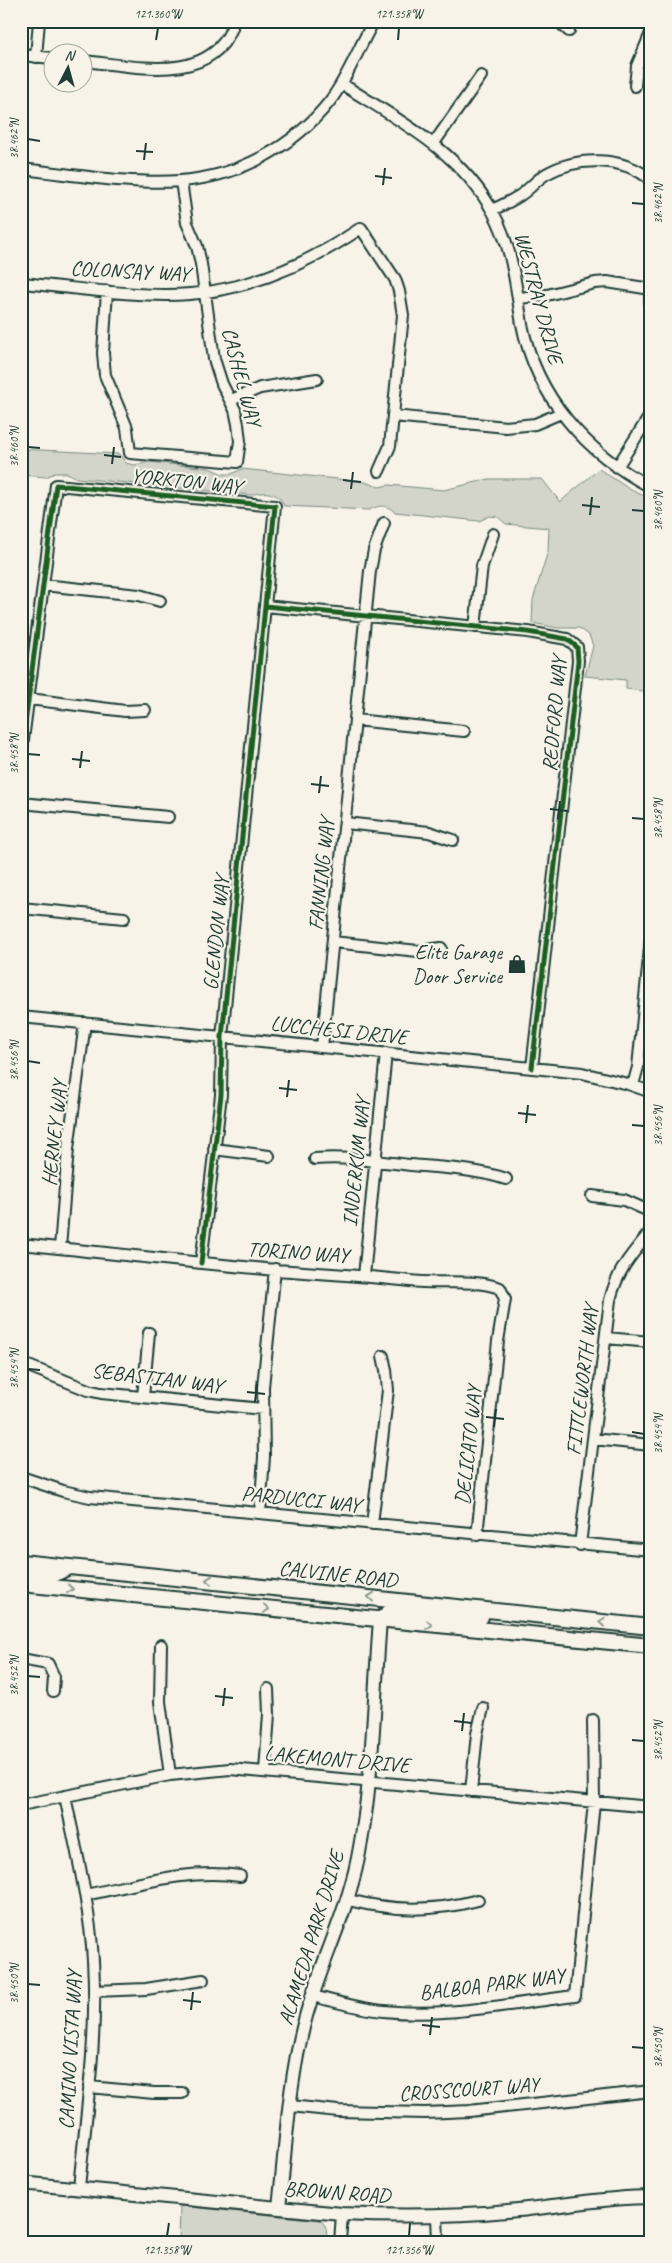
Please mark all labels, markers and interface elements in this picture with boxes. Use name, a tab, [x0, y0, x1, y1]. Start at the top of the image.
text: 121.360°W	[135, 6, 184, 22]
text: 121.358°W	[376, 6, 425, 22]
north arrow	[42, 42, 92, 92]
text: N	[64, 47, 77, 65]
text: 38.462°N	[6, 117, 22, 159]
text: 38.462°N	[650, 182, 666, 224]
street label: WESTRAY DRIVE	[509, 229, 570, 369]
street label: COLONSAY WAY	[70, 255, 195, 287]
street label: CASHEL WAY	[216, 325, 269, 433]
text: 38.460°N	[6, 425, 22, 467]
street label: YORKTON WAY	[129, 462, 247, 500]
text: 38.460°N	[650, 489, 666, 531]
street label: REDFORD WAY	[536, 651, 572, 773]
text: 38.458°N	[6, 732, 22, 774]
text: 38.458°N	[650, 797, 666, 839]
street label: FANNING WAY	[302, 812, 340, 931]
street label: GLENDON WAY	[197, 870, 235, 991]
place label: Elite Garage Door Service	[412, 939, 503, 989]
shop icon: Elite Garage Door Service	[506, 953, 528, 975]
street label: LUCCHESI DRIVE	[269, 1010, 411, 1050]
text: 38.456°N	[6, 1039, 22, 1081]
street label: HERNEY WAY	[36, 1076, 73, 1187]
street label: INDERKUM WAY	[336, 1092, 376, 1228]
text: 38.456°N	[650, 1104, 666, 1146]
street label: TORINO WAY	[247, 1235, 353, 1269]
street label: FITTLEWORTH WAY	[560, 1299, 605, 1457]
text: 38.454°N	[6, 1347, 22, 1389]
street label: SEBASTIAN WAY	[90, 1357, 228, 1399]
street label: DELICATO WAY	[449, 1381, 488, 1506]
text: 38.454°N	[650, 1412, 666, 1454]
street label: PARDUCCI WAY	[240, 1480, 366, 1519]
street label: CALVINE ROAD	[278, 1555, 400, 1593]
one-way arrow	[205, 1575, 213, 1586]
one-way arrow	[66, 1583, 74, 1594]
one-way arrow	[367, 1592, 375, 1603]
one-way arrow	[263, 1603, 271, 1614]
one-way arrow	[598, 1617, 606, 1628]
one-way arrow	[425, 1619, 433, 1630]
text: 38.452°N	[6, 1654, 22, 1696]
text: 38.452°N	[650, 1719, 666, 1761]
street label: LAKEMONT DRIVE	[263, 1740, 413, 1779]
street label: ALAMEDA PARK DRIVE	[272, 1845, 351, 2028]
text: 38.450°N	[6, 1962, 22, 2004]
street label: BALBOA PARK WAY	[418, 1962, 569, 2006]
street label: CAMINO VISTA WAY	[53, 1967, 87, 2130]
text: 38.450°N	[650, 2026, 666, 2068]
street label: CROSSCOURT WAY	[398, 2071, 543, 2107]
street label: BROWN ROAD	[283, 2175, 393, 2209]
text: 121.358°W	[144, 2242, 193, 2258]
text: 121.356°W	[386, 2242, 435, 2258]

